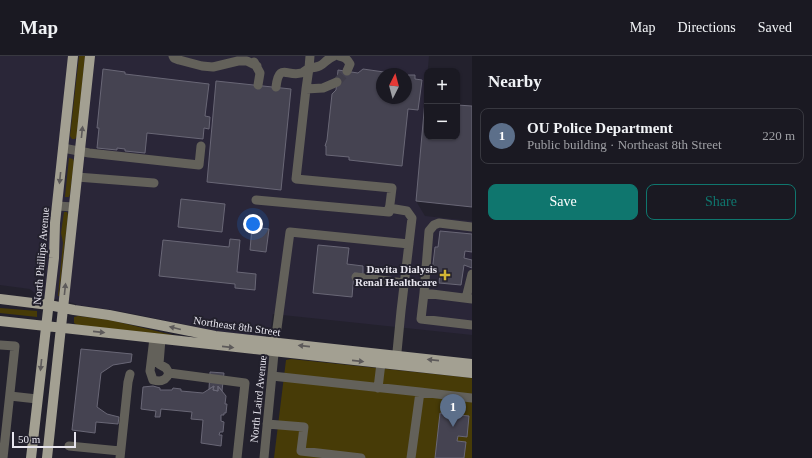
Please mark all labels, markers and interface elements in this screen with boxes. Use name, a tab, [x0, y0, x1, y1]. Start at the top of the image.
text: Map	[20, 17, 58, 38]
text: Map	[630, 20, 655, 35]
text: Directions	[677, 20, 736, 35]
text: Saved	[758, 20, 792, 35]
north arrow	[376, 68, 412, 104]
map controls	[424, 68, 460, 140]
button: +	[424, 68, 460, 104]
text: Nearby	[488, 72, 542, 91]
button: −	[424, 104, 460, 140]
text: OU Police Department	[527, 120, 673, 136]
one-way arrow	[79, 126, 85, 138]
text: 1	[499, 128, 505, 143]
text: 220 m	[762, 128, 795, 143]
text: Public building · Northeast 8th Street	[527, 137, 722, 152]
one-way arrow	[57, 172, 63, 184]
button: Save	[488, 184, 638, 220]
button: Share	[646, 184, 796, 220]
street label: North Phillips Avenue	[31, 207, 51, 305]
your location	[243, 214, 263, 234]
place label: Davita Dialysis Renal Healthcare	[355, 263, 438, 288]
marker: Davita Dialysis Renal Healthcare	[440, 270, 450, 280]
one-way arrow	[62, 283, 68, 295]
street label: Northeast 8th Street	[193, 314, 281, 338]
one-way arrow	[169, 325, 181, 331]
one-way arrow	[93, 329, 105, 335]
one-way arrow	[222, 343, 234, 350]
one-way arrow	[298, 343, 310, 349]
street label: North Laird Avenue	[247, 355, 269, 443]
one-way arrow	[352, 357, 364, 364]
one-way arrow	[427, 357, 439, 363]
one-way arrow	[38, 359, 44, 371]
pin: 1	[440, 394, 466, 427]
scale bar	[12, 430, 76, 449]
text: 50 m	[18, 433, 40, 445]

